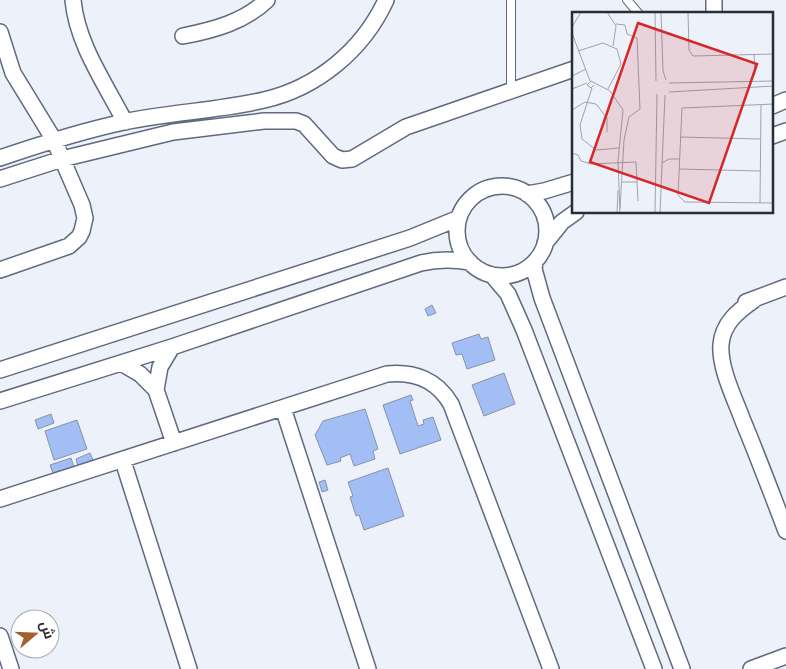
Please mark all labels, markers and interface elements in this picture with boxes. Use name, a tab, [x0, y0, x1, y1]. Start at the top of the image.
inset map	[572, 12, 774, 214]
north arrow	[10, 609, 60, 659]
text: ش	[36, 619, 58, 641]

